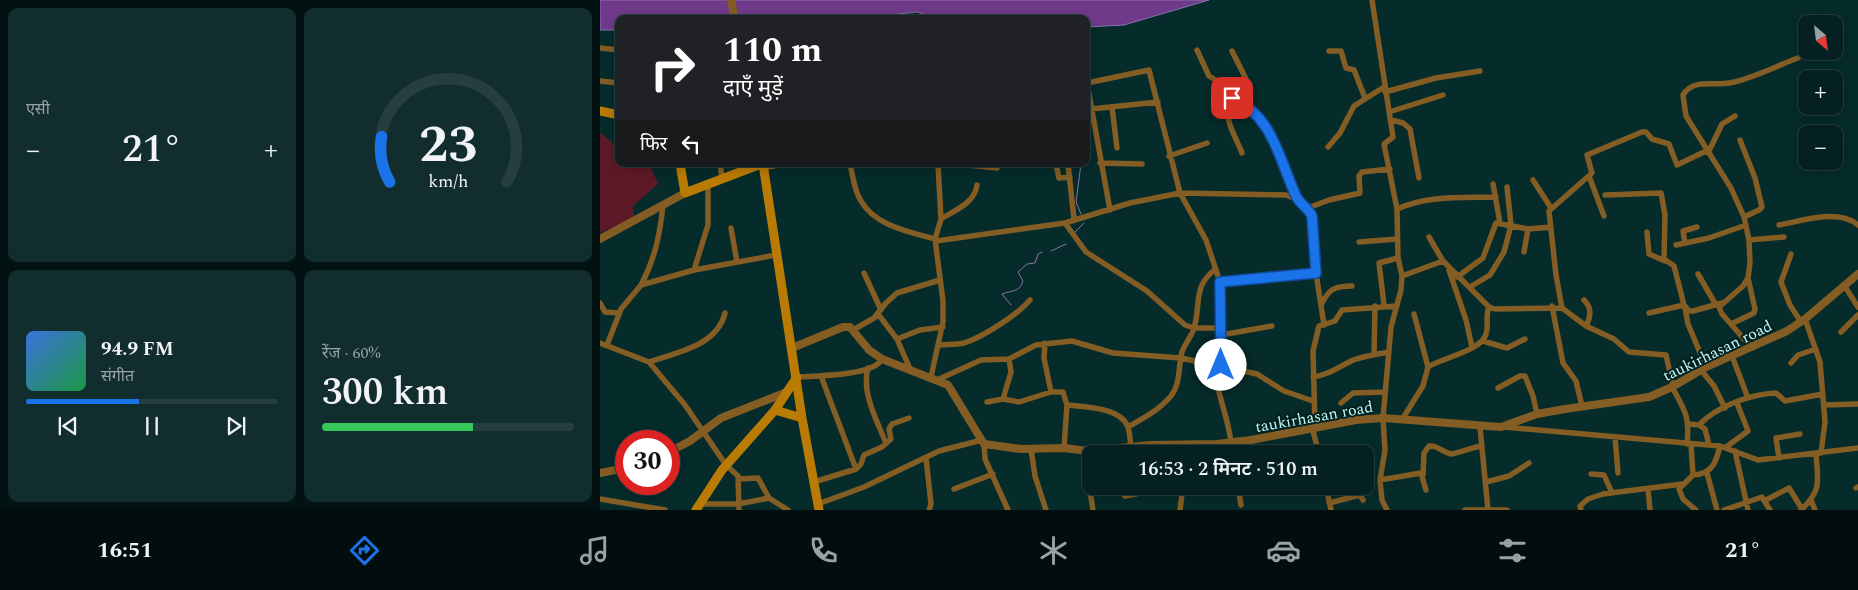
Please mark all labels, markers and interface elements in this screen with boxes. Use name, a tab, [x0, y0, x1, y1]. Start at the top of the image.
north arrow	[1798, 15, 1842, 60]
map controls	[1798, 15, 1843, 170]
text: 110 m	[723, 24, 822, 77]
icon: right	[640, 35, 705, 100]
button: +	[1798, 70, 1843, 115]
text: दाएँ मुड़ें	[723, 72, 783, 105]
pin	[1211, 77, 1253, 119]
icon: arrive	[1218, 84, 1246, 112]
text: एसी	[26, 97, 50, 121]
text: 23	[419, 106, 477, 185]
text: 21°	[122, 121, 182, 179]
button: −	[1798, 125, 1843, 170]
text: −	[26, 129, 40, 172]
text: +	[264, 129, 278, 172]
text: फिर	[640, 130, 667, 159]
icon: left	[677, 130, 705, 158]
text: km/h	[428, 168, 468, 195]
street label: taukirhasan road	[1659, 314, 1776, 388]
text: 94.9 FM	[101, 335, 174, 364]
position arrow	[1194, 338, 1246, 390]
text: रेंज · 60%	[322, 341, 380, 365]
text: संगीत	[101, 364, 134, 388]
text: 300 km	[322, 364, 448, 422]
street label: taukirhasan road	[1253, 395, 1375, 439]
icon: previous	[54, 412, 82, 440]
icon: pause	[138, 412, 166, 440]
icon: next	[222, 412, 250, 440]
speed limit sign: 30	[615, 430, 680, 495]
text: 16:53 · 2 मिनट · 510 m	[1138, 455, 1318, 484]
icon: directions	[347, 533, 382, 568]
icon: music	[577, 533, 612, 568]
icon: phone	[806, 533, 841, 568]
icon: climate	[1036, 533, 1071, 568]
icon: car	[1266, 533, 1301, 568]
icon: filters	[1495, 533, 1530, 568]
text: 16:51	[97, 534, 153, 567]
text: 21°	[1725, 534, 1761, 567]

